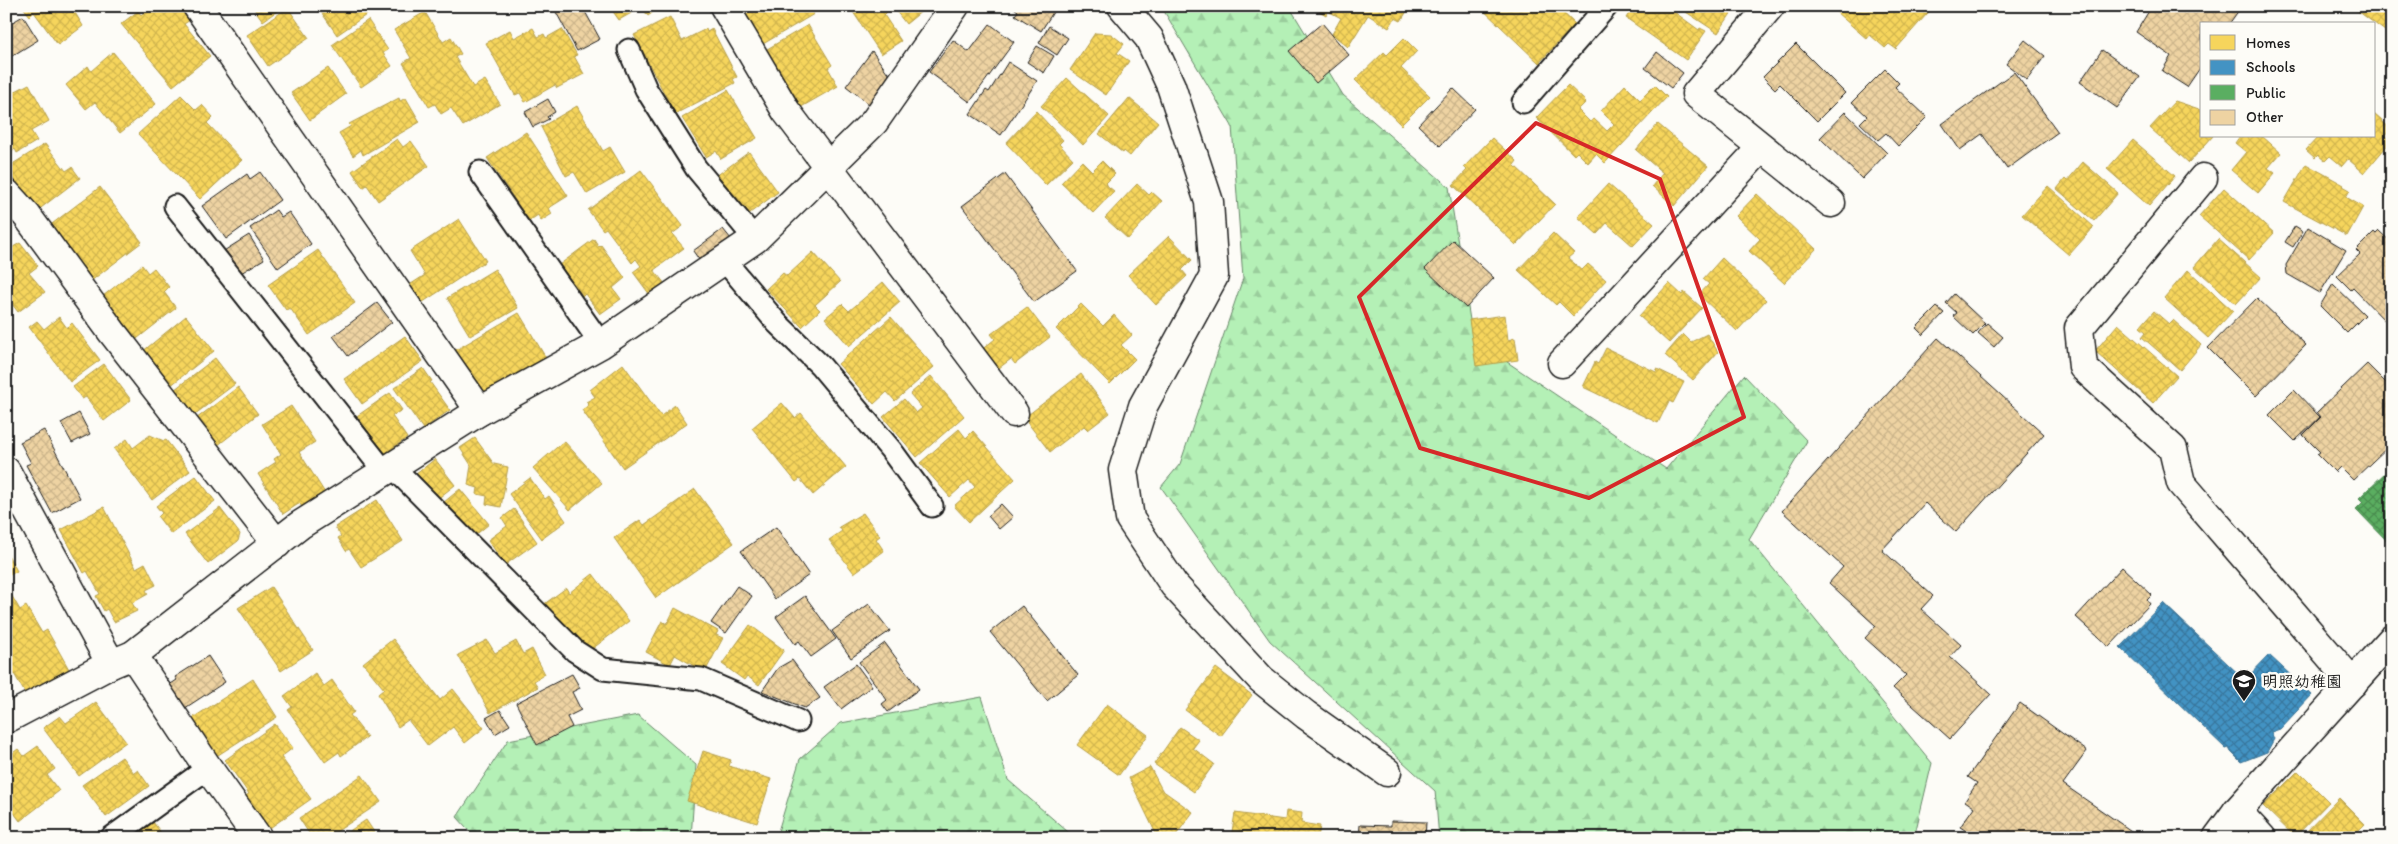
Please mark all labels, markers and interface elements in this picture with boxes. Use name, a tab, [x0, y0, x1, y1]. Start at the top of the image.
legend	[2200, 22, 2376, 138]
text: Homes	[2246, 34, 2291, 52]
text: Schools	[2246, 58, 2296, 76]
text: Public	[2246, 84, 2286, 102]
text: Other	[2246, 108, 2283, 126]
school or university icon: 明照幼稚園	[2231, 668, 2257, 702]
place label: 明照幼稚園	[2262, 672, 2342, 691]

